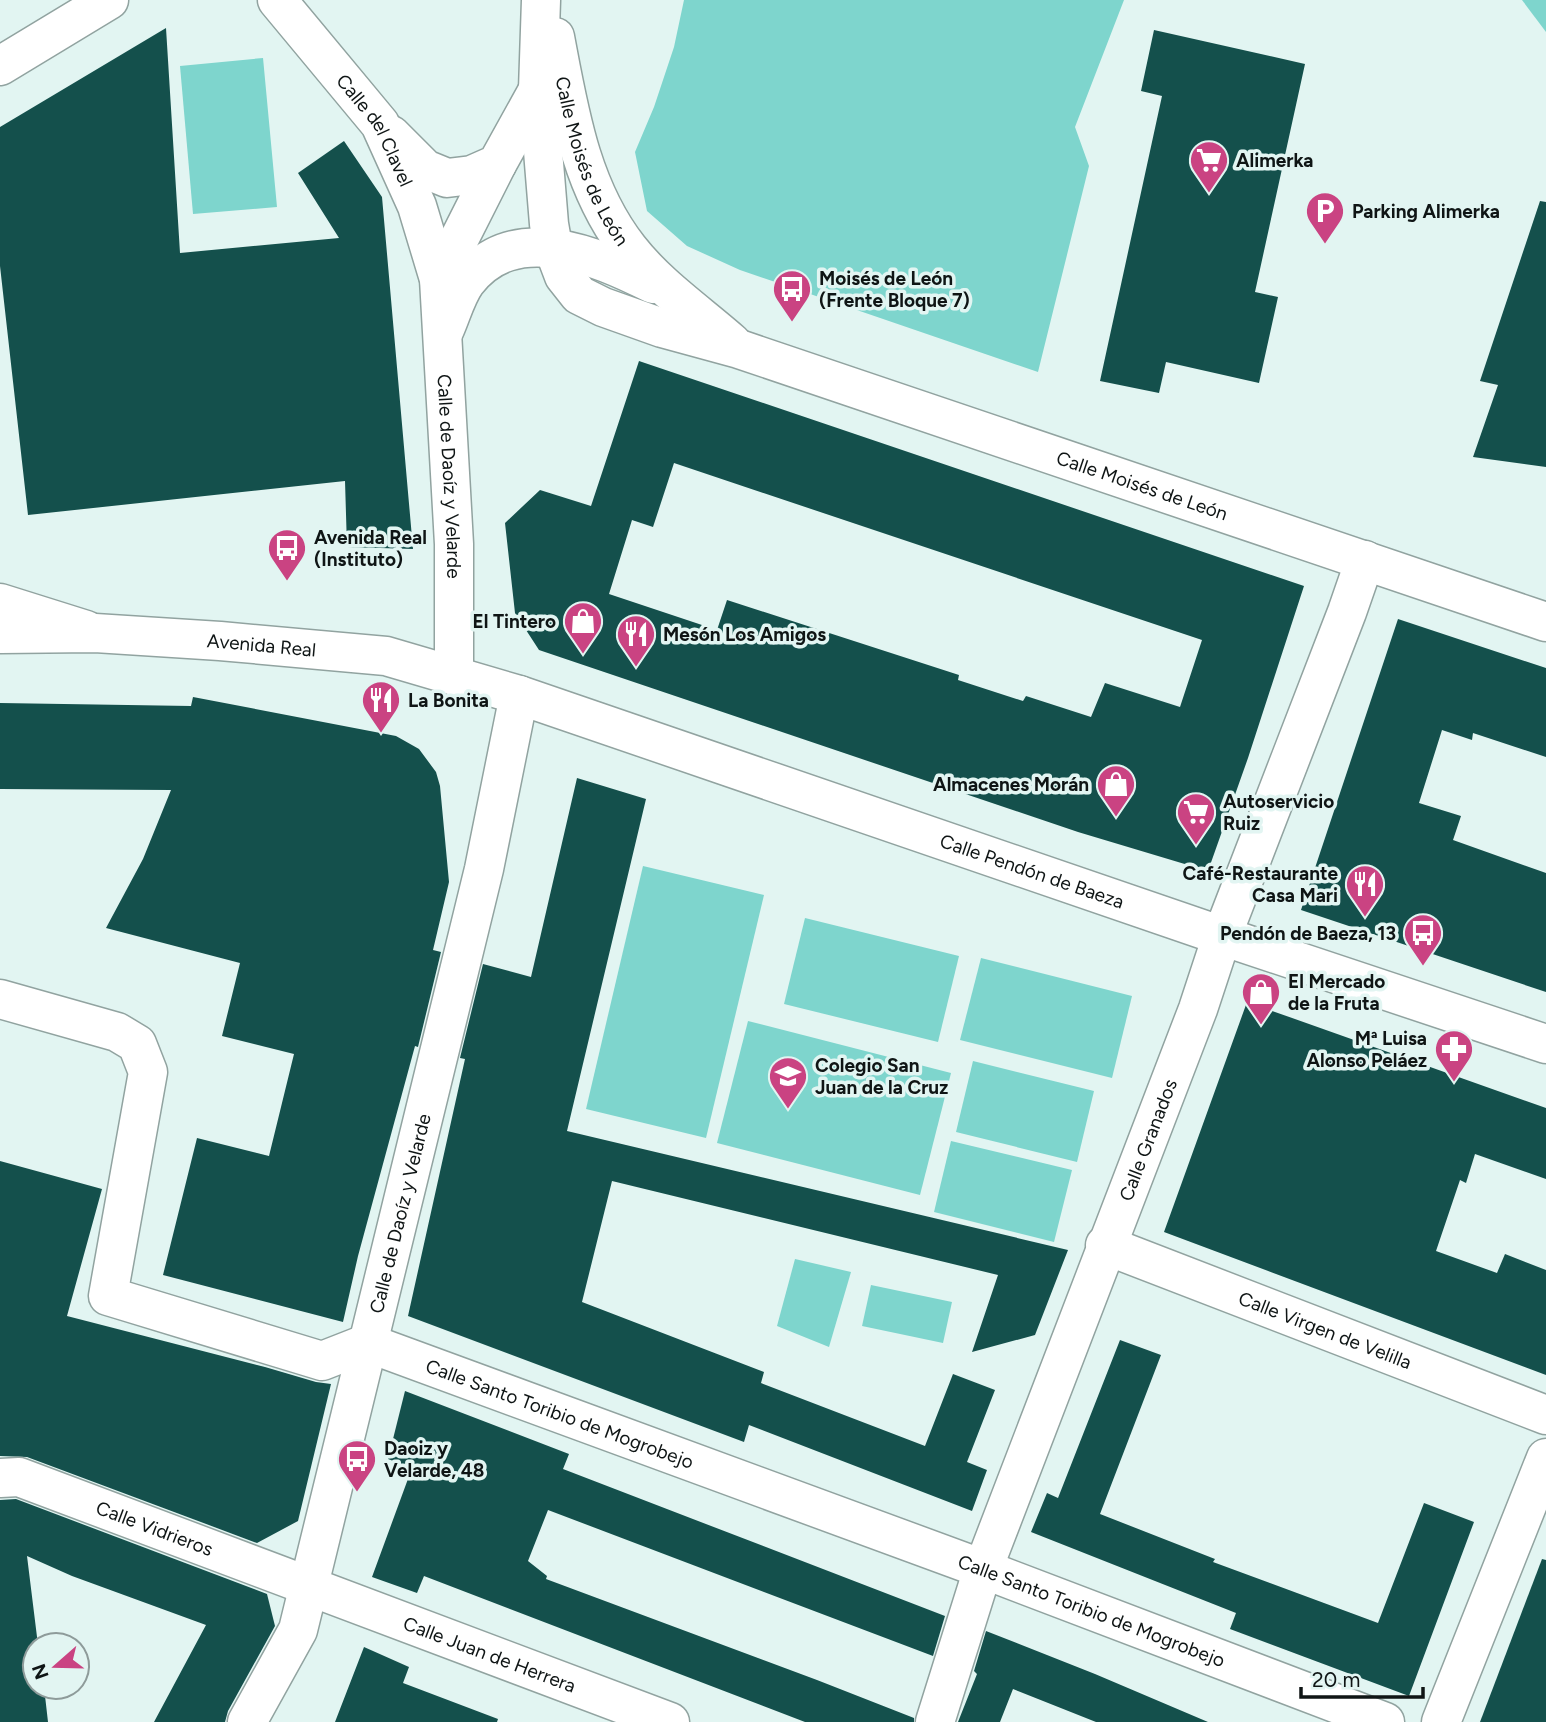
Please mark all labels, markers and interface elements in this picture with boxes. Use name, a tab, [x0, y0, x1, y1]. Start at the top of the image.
street label: Calle del Clavel	[332, 69, 418, 190]
street label: Calle Moisés de León	[551, 74, 634, 250]
supermarket icon: Alimerka	[1188, 139, 1230, 194]
place label: Alimerka	[1236, 149, 1313, 172]
parking icon: Parking Alimerka	[1304, 190, 1346, 245]
place label: Parking Alimerka	[1352, 200, 1500, 223]
place label: Moisés de León (Frente Bloque 7)	[819, 267, 970, 312]
bus stop icon: Moisés de León (Frente Bloque 7)	[771, 268, 813, 323]
street label: Calle de Daoíz y Velarde	[433, 373, 466, 579]
street label: Calle Moisés de León	[1054, 446, 1231, 525]
place label: Avenida Real (Instituto)	[314, 526, 427, 571]
bus stop icon: Avenida Real (Instituto)	[266, 527, 308, 582]
shop icon: El Tintero	[562, 600, 604, 655]
place label: El Tintero	[473, 610, 556, 633]
restaurant icon: Mesón Los Amigos	[615, 613, 657, 668]
place label: Mesón Los Amigos	[663, 623, 826, 646]
street label: Avenida Real	[206, 629, 317, 661]
restaurant icon: La Bonita	[360, 679, 402, 734]
place label: La Bonita	[408, 689, 489, 712]
shop icon: Almacenes Morán	[1095, 763, 1137, 818]
place label: Almacenes Morán	[933, 773, 1089, 796]
place label: Autoservicio Ruiz	[1223, 790, 1334, 835]
supermarket icon: Autoservicio Ruiz	[1175, 791, 1217, 846]
street label: Calle Pendón de Baeza	[937, 829, 1127, 913]
place label: Café-Restaurante Casa Mari	[1182, 862, 1338, 907]
restaurant icon: Café-Restaurante Casa Mari	[1344, 863, 1386, 918]
bus stop icon: Pendón de Baeza, 13	[1402, 912, 1444, 967]
place label: Pendón de Baeza, 13	[1220, 922, 1396, 945]
place label: El Mercado de la Fruta	[1288, 970, 1385, 1015]
shop icon: El Mercado de la Fruta	[1240, 971, 1282, 1026]
place label: Mª Luisa Alonso Peláez	[1306, 1027, 1427, 1072]
pharmacy icon: Mª Luisa Alonso Peláez	[1433, 1028, 1475, 1083]
place label: Colegio San Juan de la Cruz	[815, 1054, 948, 1099]
school or university icon: Colegio San Juan de la Cruz	[767, 1055, 809, 1110]
street label: Calle Granados	[1114, 1076, 1182, 1204]
street label: Calle de Daoíz y Velarde	[364, 1111, 435, 1316]
street label: Calle Virgen de Velilla	[1235, 1286, 1415, 1374]
street label: Calle Santo Toribio de Mogrobejo	[423, 1354, 697, 1473]
place label: Daoiz y Velarde, 48	[384, 1437, 484, 1482]
bus stop icon: Daoiz y Velarde, 48	[336, 1438, 378, 1493]
street label: Calle Vidrieros	[93, 1496, 216, 1561]
street label: Calle Santo Toribio de Mogrobejo	[955, 1549, 1228, 1672]
street label: Calle Juan de Herrera	[400, 1611, 579, 1697]
north arrow	[21, 1631, 91, 1701]
scale bar	[1301, 1656, 1424, 1700]
text: N	[27, 1661, 54, 1682]
text: 20 m	[1312, 1667, 1360, 1692]

